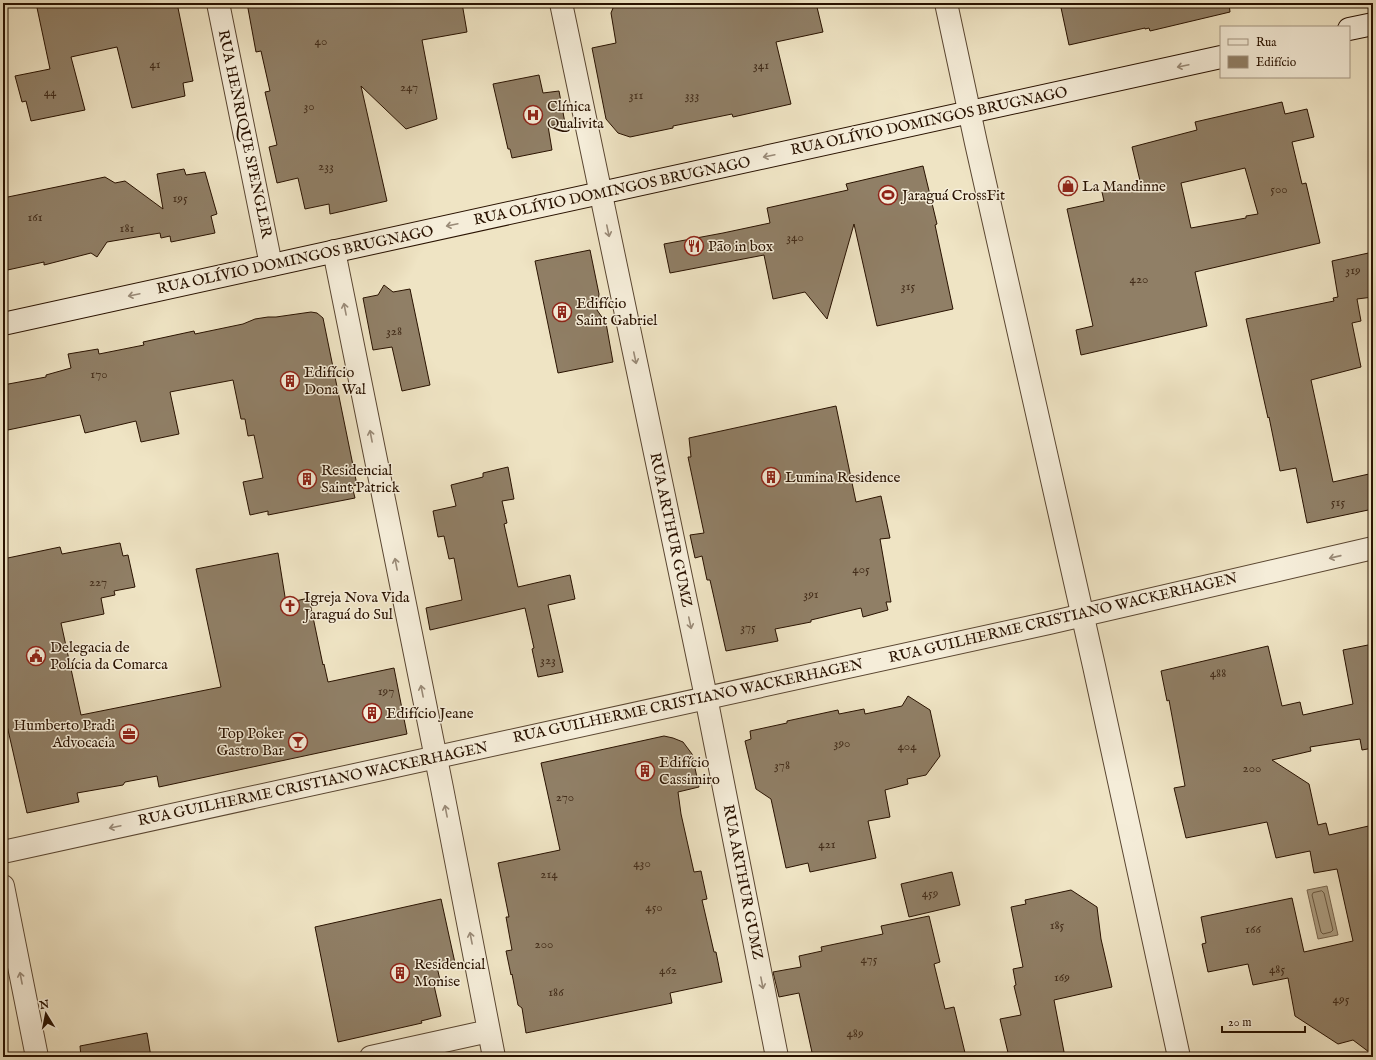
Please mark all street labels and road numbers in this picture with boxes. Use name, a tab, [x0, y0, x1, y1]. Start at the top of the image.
street label: RUA HENRIQUE SPENGLER	[214, 28, 277, 241]
street label: RUA OLÍVIO DOMINGOS BRUGNAGO	[789, 82, 1069, 160]
street label: RUA OLÍVIO DOMINGOS BRUGNAGO	[472, 152, 752, 230]
street label: RUA OLÍVIO DOMINGOS BRUGNAGO	[155, 221, 435, 299]
street label: RUA ARTHUR GUMZ	[645, 451, 697, 610]
street label: RUA GUILHERME CRISTIANO WACKERHAGEN	[887, 569, 1239, 667]
street label: RUA GUILHERME CRISTIANO WACKERHAGEN	[511, 655, 865, 747]
street label: RUA GUILHERME CRISTIANO WACKERHAGEN	[136, 738, 490, 830]
street label: RUA ARTHUR GUMZ	[719, 803, 767, 962]

